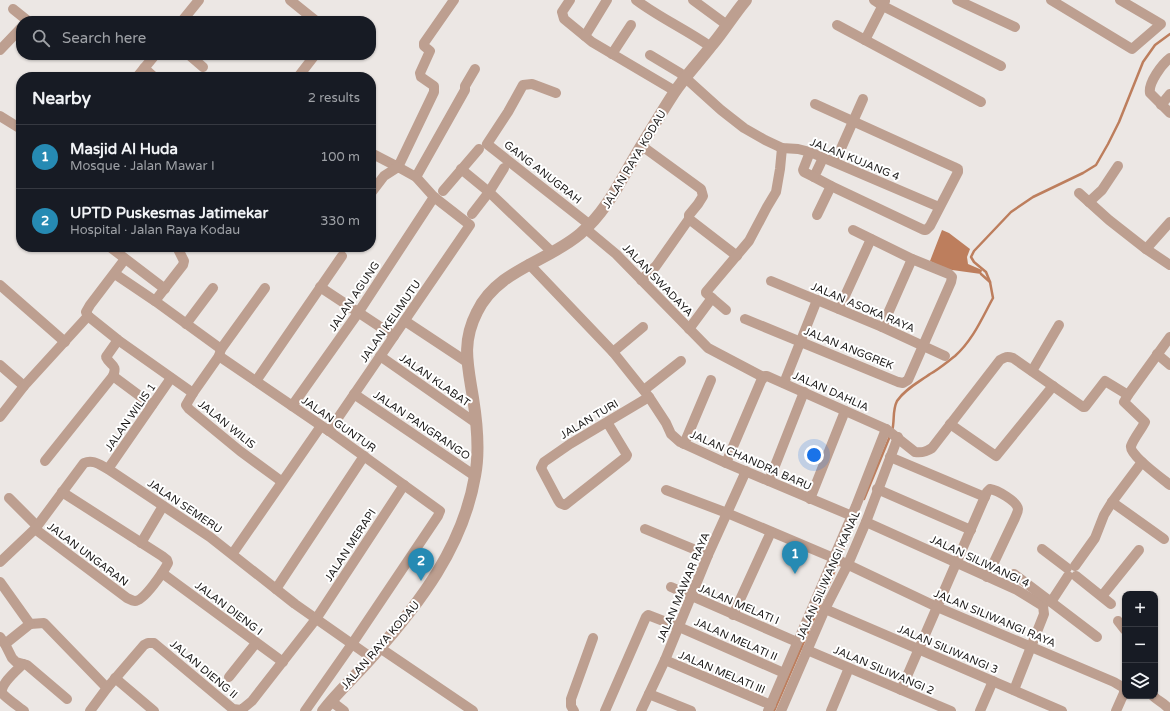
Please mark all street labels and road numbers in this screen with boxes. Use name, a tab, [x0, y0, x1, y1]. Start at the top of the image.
street label: JALAN RAYA KODAU	[600, 108, 669, 211]
street label: JALAN KUJANG 4	[808, 136, 902, 183]
street label: GANG ANUGRAH	[501, 138, 584, 207]
street label: JALAN SWADAYA	[620, 241, 696, 319]
street label: JALAN AGUNG	[326, 259, 383, 334]
street label: JALAN KELIMUTU	[357, 278, 424, 365]
street label: JALAN ASOKA RAYA	[809, 280, 917, 335]
street label: JALAN ANGGREK	[802, 325, 896, 373]
street label: JALAN KLABAT	[397, 351, 473, 410]
street label: JALAN DAHLIA	[791, 369, 871, 414]
street label: JALAN WILIS 1	[102, 381, 159, 454]
street label: JALAN PANGRANGO	[371, 388, 473, 463]
street label: JALAN GUNTUR	[299, 394, 379, 455]
street label: JALAN WILIS	[195, 397, 258, 452]
street label: JALAN TURI	[558, 397, 621, 442]
street label: JALAN CHANDRA BARU	[688, 428, 814, 493]
street label: JALAN SEMERU	[145, 477, 224, 536]
street label: JALAN MERAPI	[322, 507, 379, 584]
street label: JALAN SILIWANGI KANAL	[794, 508, 863, 642]
street label: JALAN UNGARAN	[45, 520, 131, 589]
street label: JALAN MAWAR RAYA	[654, 530, 713, 644]
street label: JALAN SILIWANGI 4	[928, 533, 1032, 590]
street label: JALAN DIENG I	[192, 579, 265, 638]
street label: JALAN MELATI I	[696, 582, 781, 627]
street label: JALAN SILIWANGI RAYA	[932, 587, 1058, 650]
street label: JALAN RAYA KODAU	[339, 599, 422, 692]
street label: JALAN MELATI II	[692, 615, 779, 664]
street label: JALAN SILIWANGI 3	[896, 622, 1000, 677]
street label: JALAN DIENG II	[167, 637, 240, 701]
street label: JALAN SILIWANGI 2	[832, 643, 936, 698]
street label: JALAN MELATI III	[677, 648, 767, 697]

